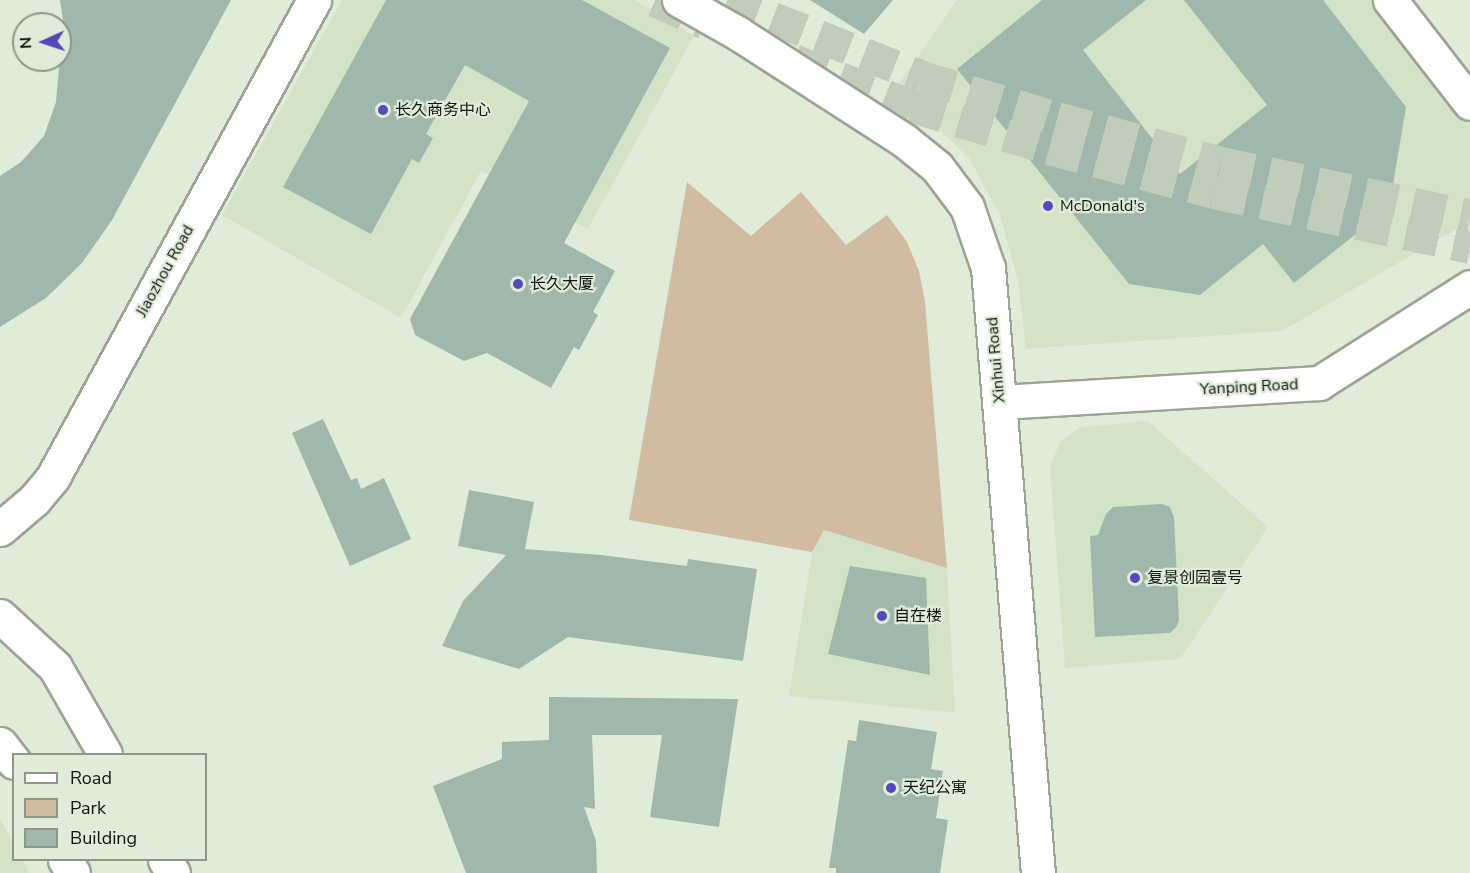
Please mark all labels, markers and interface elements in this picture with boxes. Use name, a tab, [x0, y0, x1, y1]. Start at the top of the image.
north arrow	[12, 12, 72, 72]
text: N	[15, 36, 37, 49]
place label: 长久商务中心	[395, 100, 491, 120]
marker: 长久商务中心	[376, 103, 390, 117]
place label: McDonald's	[1060, 196, 1145, 216]
marker: McDonald's	[1041, 199, 1055, 213]
street label: Jiaozhou Road	[132, 222, 198, 320]
place label: 长久大厦	[530, 274, 594, 294]
marker: 长久大厦	[511, 277, 525, 291]
street label: Xinhui Road	[983, 316, 1009, 404]
street label: Yanping Road	[1199, 375, 1299, 399]
place label: 复景创园壹号	[1147, 568, 1243, 588]
marker: 复景创园壹号	[1128, 571, 1142, 585]
place label: 自在楼	[894, 606, 942, 626]
marker: 自在楼	[875, 609, 889, 623]
legend	[12, 753, 207, 861]
text: Road	[70, 766, 112, 790]
place label: 天纪公寓	[903, 778, 967, 798]
marker: 天纪公寓	[884, 781, 898, 795]
text: Park	[70, 796, 106, 820]
text: Building	[70, 826, 137, 850]

